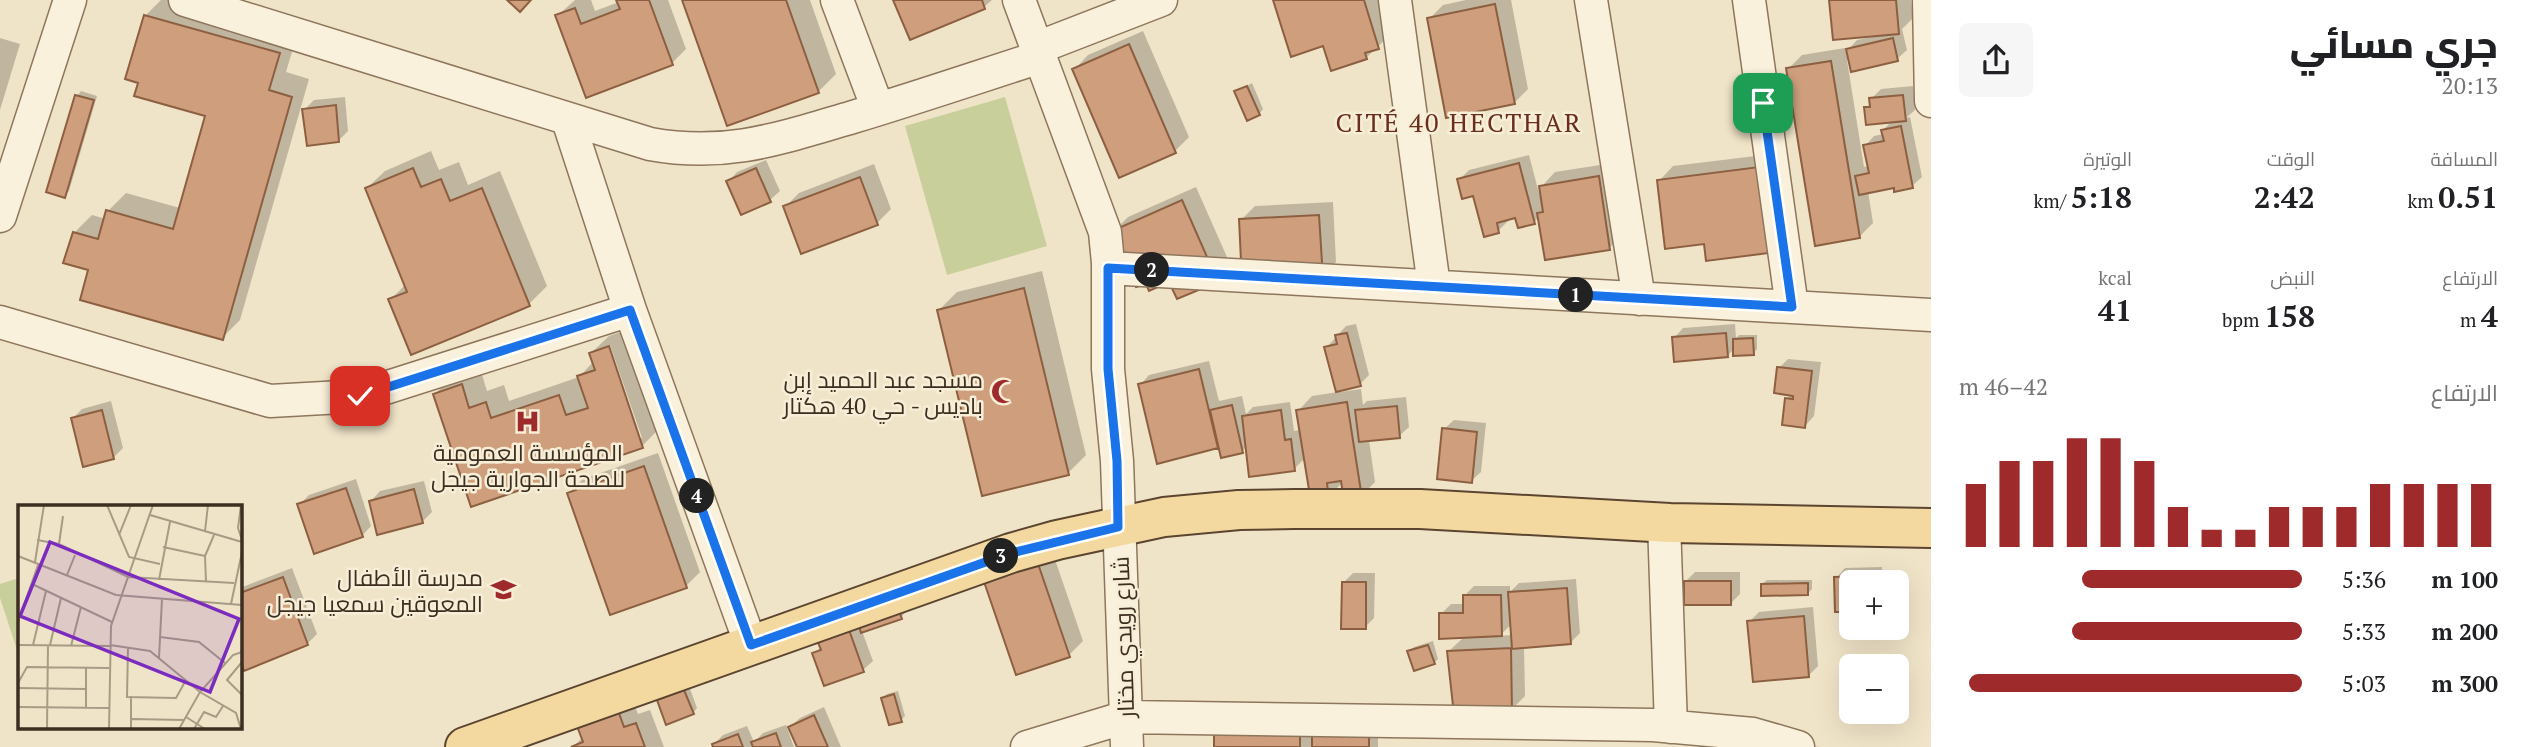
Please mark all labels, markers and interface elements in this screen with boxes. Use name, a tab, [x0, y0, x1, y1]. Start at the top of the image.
text: جري مسائي	[2290, 19, 2498, 69]
button: share	[1959, 23, 2033, 97]
text: 20:13	[2441, 70, 2498, 101]
pin	[1733, 73, 1793, 133]
icon: arrive	[1744, 84, 1782, 122]
district label: CITÉ 40 HECTHAR	[1336, 105, 1583, 139]
text: الوتيرة	[2083, 146, 2132, 171]
text: الوقت	[2267, 146, 2315, 171]
text: المسافة	[2430, 146, 2498, 171]
text: 5:18	[2071, 177, 2132, 217]
text: 2:42	[2254, 177, 2315, 217]
text: 0.51	[2438, 177, 2498, 217]
text: /km	[2034, 188, 2071, 213]
text: km	[2407, 188, 2438, 213]
pin: 2	[1134, 252, 1170, 288]
text: 2	[1146, 257, 1157, 282]
text: kcal	[2098, 265, 2132, 290]
text: النبض	[2270, 265, 2315, 290]
text: الارتفاع	[2442, 265, 2498, 290]
pin: 1	[1558, 278, 1594, 312]
text: 1	[1570, 282, 1581, 307]
text: 41	[2098, 290, 2132, 330]
text: 158	[2264, 296, 2315, 336]
text: 4	[2481, 296, 2498, 336]
text: bpm	[2222, 307, 2264, 332]
text: m	[2460, 307, 2481, 332]
place label: مسجد عبد الحميد إبن باديس - حي 40 هكتار	[781, 364, 983, 424]
pin	[330, 366, 390, 426]
text: 42–46 m	[1959, 371, 2048, 402]
icon: check	[341, 377, 379, 415]
text: الارتفاع	[2431, 377, 2498, 408]
mosque icon: مسجد عبد الحميد إبن باديس - حي 40 هكتار	[989, 378, 1017, 406]
hospital icon: المؤسسة العمومية للصحة الجوارية جيجل	[514, 408, 542, 436]
place label: المؤسسة العمومية للصحة الجوارية جيجل	[431, 437, 625, 494]
pin: 4	[680, 478, 714, 514]
text: 4	[691, 483, 702, 508]
inset map	[18, 505, 242, 730]
pin: 3	[984, 538, 1018, 574]
text: 3	[995, 543, 1006, 568]
street label: شارع رويدي مختار	[1105, 556, 1144, 720]
place label: مدرسة الأطفال المعوقين سمعيا جيجل	[267, 562, 483, 619]
text: 5:36	[2342, 564, 2386, 595]
text: 100 m	[2432, 564, 2498, 595]
map controls	[1839, 570, 1909, 724]
button: +	[1839, 570, 1909, 640]
school or university icon: مدرسة الأطفال المعوقين سمعيا جيجل	[489, 576, 517, 604]
text: 5:33	[2342, 616, 2386, 647]
text: 200 m	[2432, 616, 2498, 647]
button: −	[1839, 654, 1909, 724]
text: 5:03	[2342, 668, 2386, 699]
text: 300 m	[2432, 668, 2498, 699]

